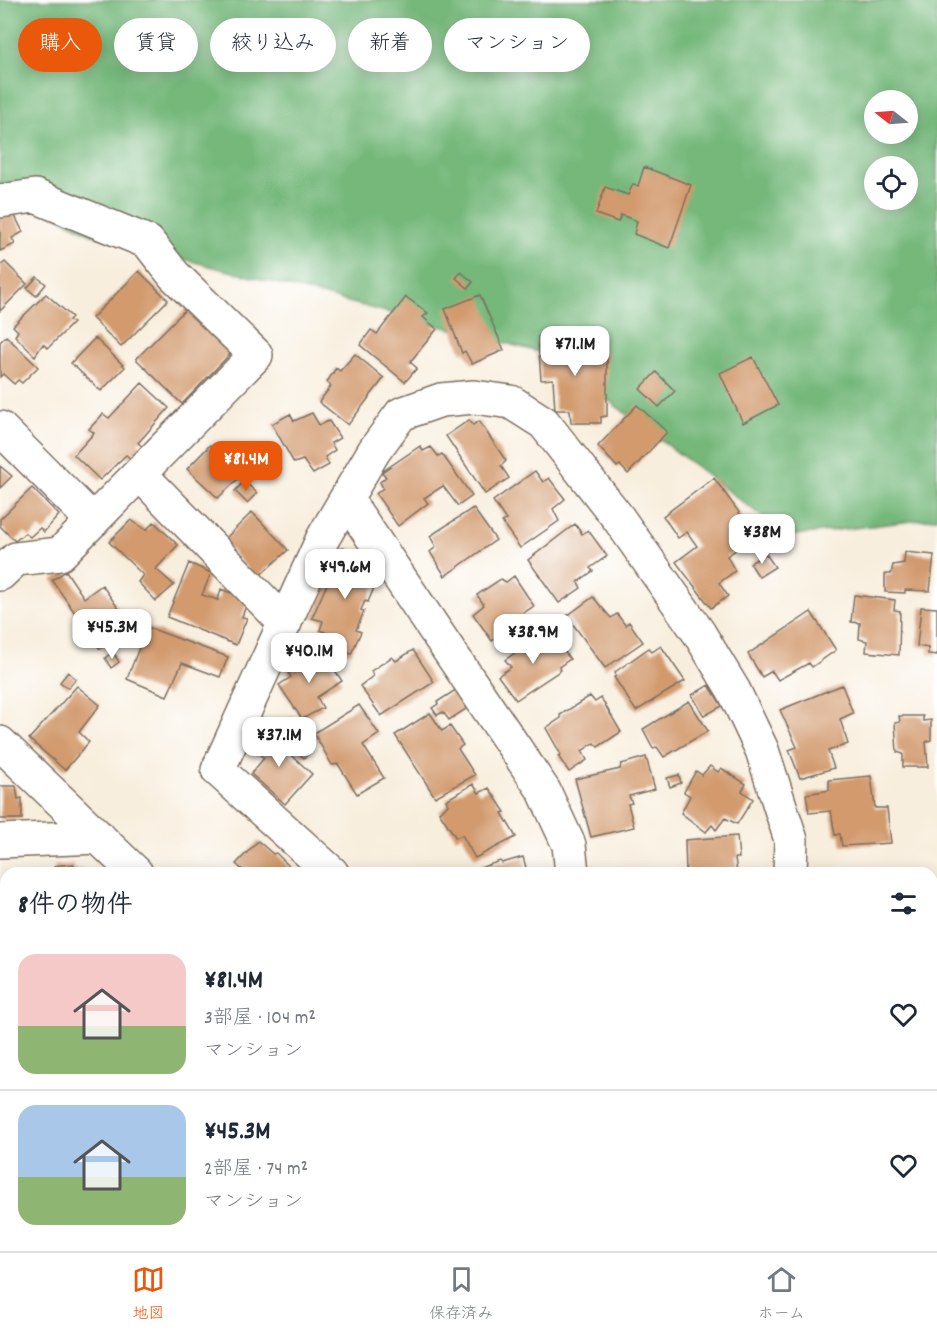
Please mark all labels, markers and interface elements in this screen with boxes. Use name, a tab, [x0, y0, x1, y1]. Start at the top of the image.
chip: 購入	[18, 18, 102, 72]
chip: 賃貸	[114, 18, 198, 72]
chip: 絞り込み	[210, 18, 336, 72]
chip: 新着	[348, 18, 432, 72]
chip: マンション	[444, 18, 590, 72]
north arrow	[864, 90, 918, 144]
map controls	[864, 90, 918, 210]
button: locate	[864, 156, 918, 210]
pin: ¥71.1M	[526, 326, 624, 377]
text: ¥71.1M	[554, 331, 596, 359]
pin: ¥81.4M	[197, 441, 295, 492]
text: ¥81.4M	[223, 446, 269, 474]
pin: ¥38M	[726, 514, 798, 565]
text: ¥38M	[743, 519, 781, 547]
pin: ¥49.6M	[296, 549, 394, 600]
text: ¥49.6M	[319, 554, 371, 582]
pin: ¥45.3M	[63, 609, 161, 660]
text: ¥45.3M	[86, 614, 138, 642]
pin: ¥38.9M	[484, 614, 582, 665]
text: ¥38.9M	[508, 619, 558, 647]
pin: ¥40.1M	[260, 633, 358, 684]
text: ¥40.1M	[285, 638, 333, 666]
pin: ¥37.1M	[230, 717, 328, 768]
text: ¥37.1M	[256, 722, 302, 750]
icon: filters	[887, 887, 920, 920]
text: 8件の物件	[18, 888, 132, 925]
text: ¥81.4M	[204, 963, 263, 1000]
icon: home	[66, 978, 138, 1050]
icon: heart	[887, 998, 920, 1031]
text: 3部屋 · 104 m²	[204, 1005, 316, 1033]
text: マンション	[204, 1038, 303, 1066]
text: ¥45.3M	[204, 1114, 271, 1151]
icon: home	[66, 1129, 138, 1201]
icon: heart	[887, 1149, 920, 1182]
text: 2部屋 · 74 m²	[204, 1156, 308, 1184]
text: マンション	[204, 1189, 303, 1217]
tab: 地図	[132, 1263, 165, 1326]
tab: 保存済み	[429, 1263, 493, 1326]
tab: ホーム	[758, 1263, 805, 1326]

